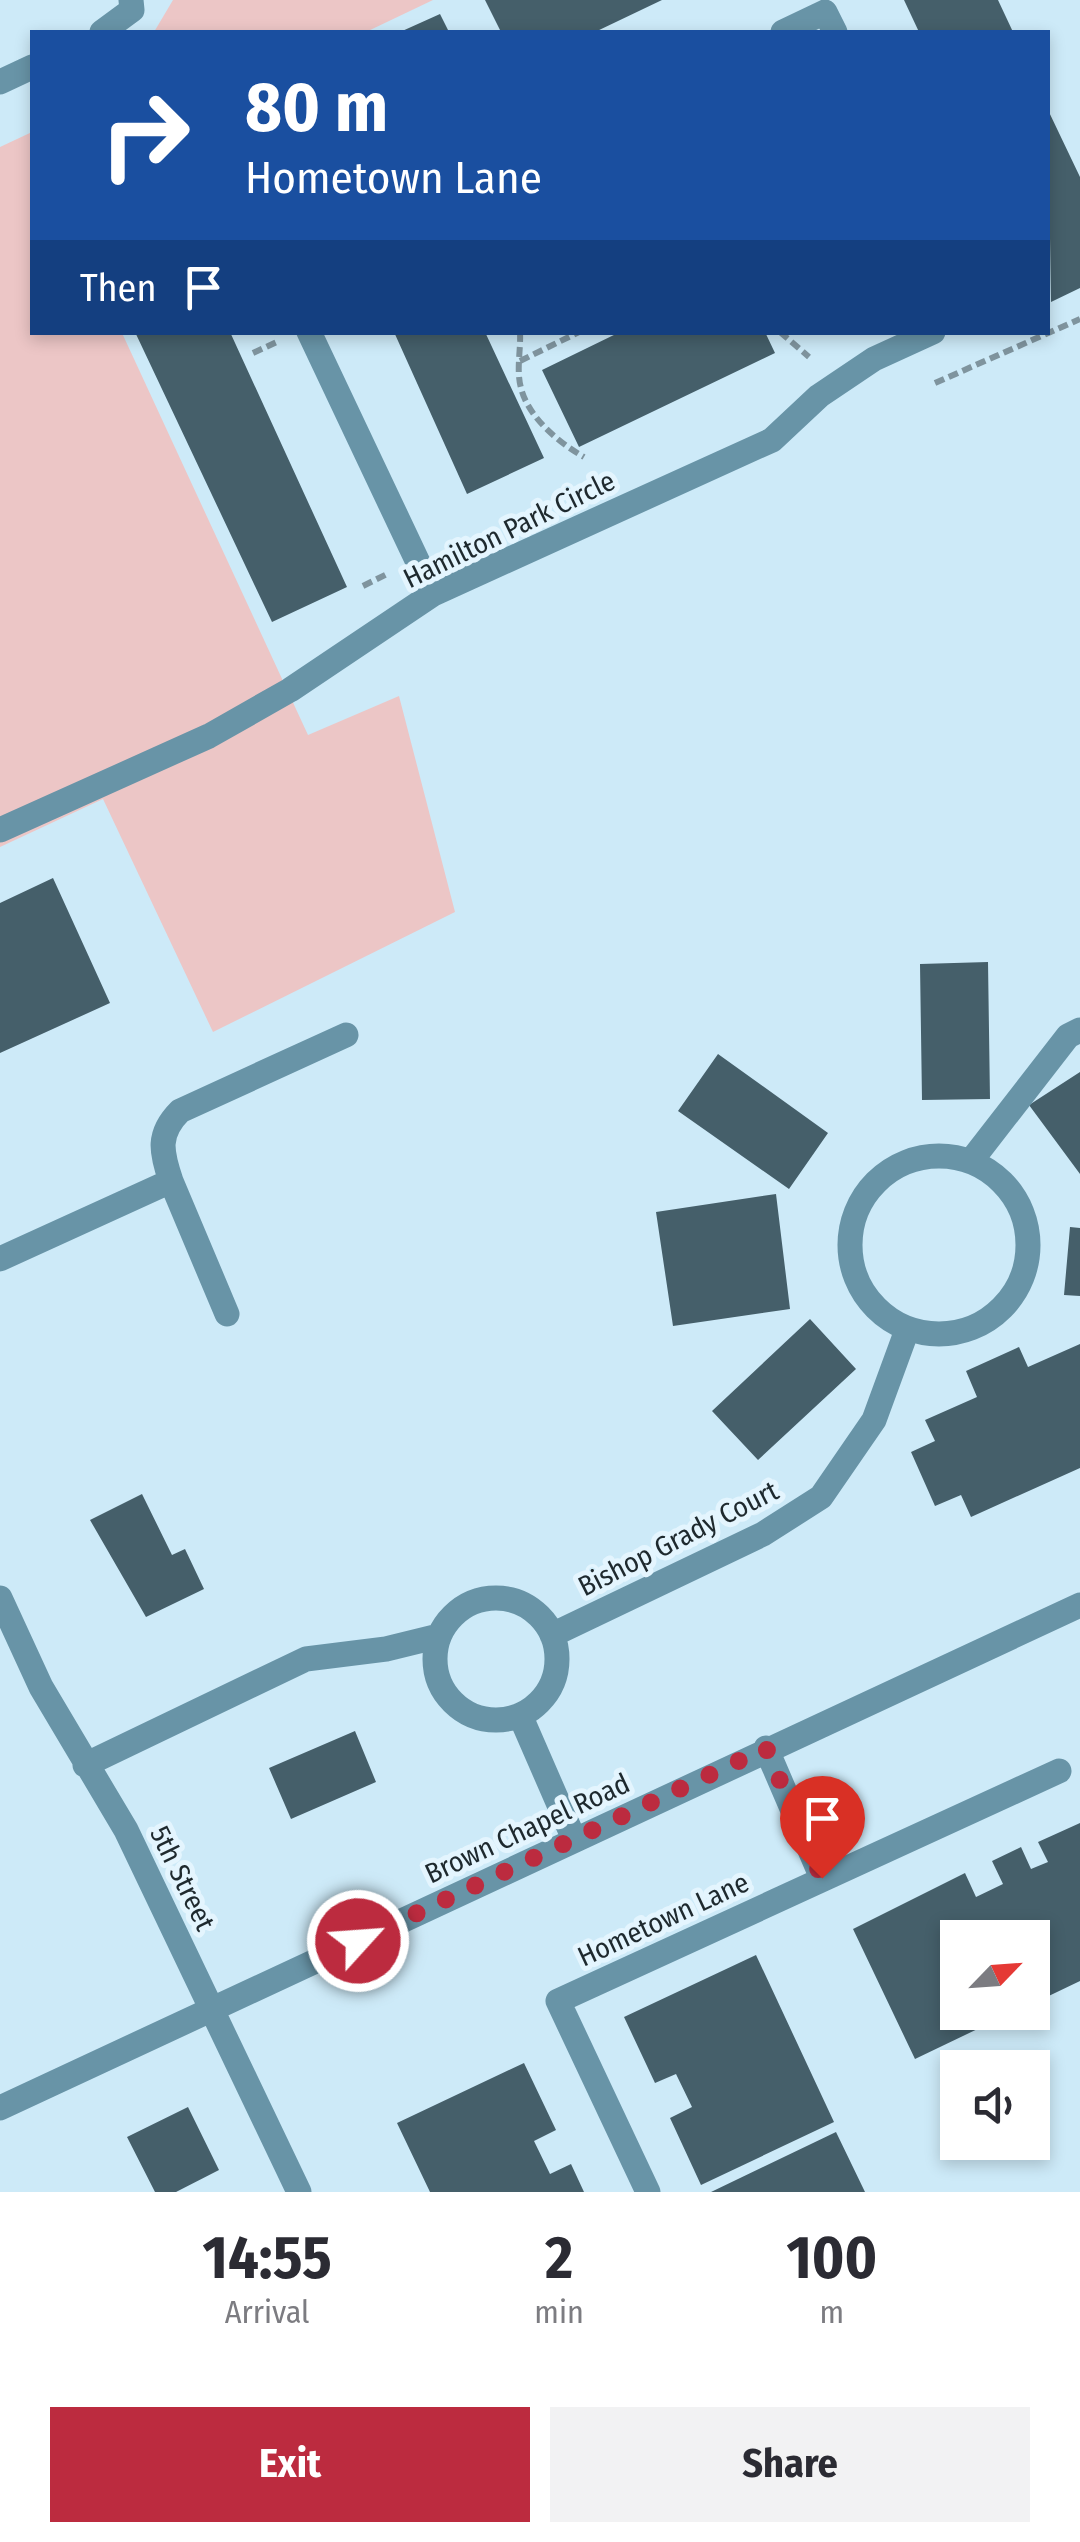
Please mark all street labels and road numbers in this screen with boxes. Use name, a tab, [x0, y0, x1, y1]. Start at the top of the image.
street label: Hamilton Park Circle	[398, 464, 620, 595]
street label: Bishop Grady Court	[573, 1473, 784, 1603]
street label: Brown Chapel Road	[420, 1767, 635, 1890]
street label: 5th Street	[143, 1821, 222, 1937]
street label: Hometown Lane	[573, 1865, 754, 1973]

